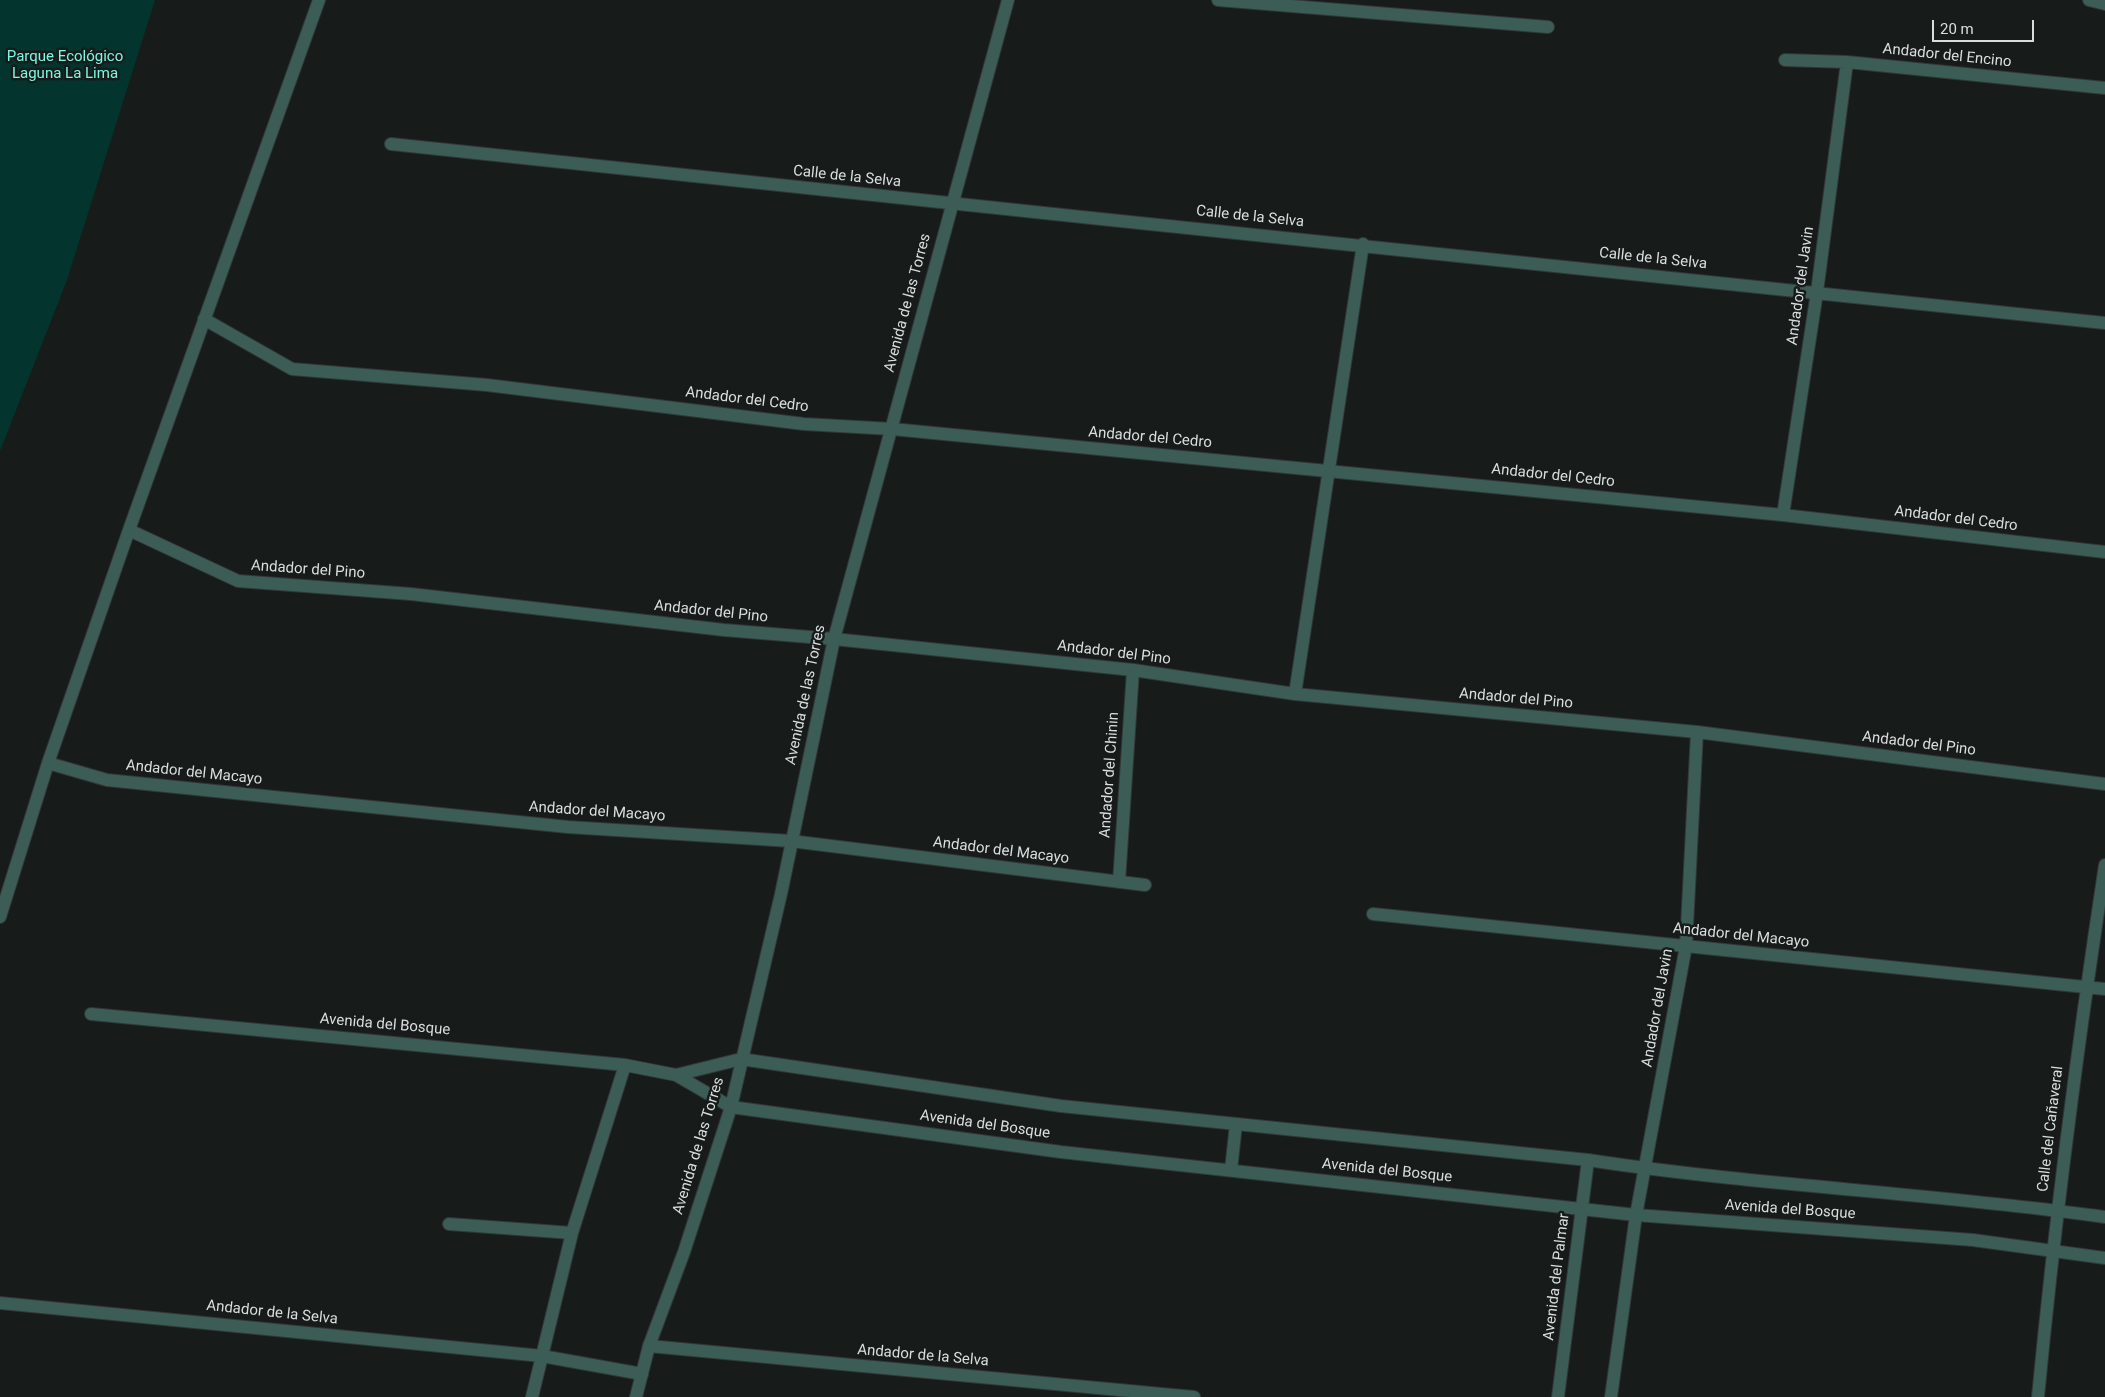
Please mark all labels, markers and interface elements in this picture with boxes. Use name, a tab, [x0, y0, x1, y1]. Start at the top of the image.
scale bar	[1935, 10, 2038, 42]
text: 20 m	[1940, 20, 1974, 38]
street label: Andador del Encino	[1882, 40, 2012, 72]
park label: Parque Ecológico Laguna La Lima	[7, 48, 123, 83]
street label: Calle de la Selva	[792, 162, 902, 192]
street label: Calle de la Selva	[1195, 202, 1305, 232]
street label: Andador del Javin	[1784, 225, 1818, 347]
street label: Avenida de las Torres	[881, 232, 935, 374]
street label: Calle de la Selva	[1598, 244, 1708, 274]
street label: Andador del Cedro	[684, 384, 810, 416]
street label: Andador del Cedro	[1087, 424, 1213, 452]
street label: Andador del Cedro	[1490, 461, 1616, 491]
street label: Andador del Cedro	[1893, 503, 2019, 535]
street label: Andador del Pino	[250, 557, 366, 583]
street label: Andador del Pino	[653, 597, 769, 627]
street label: Avenida de las Torres	[782, 623, 830, 767]
street label: Andador del Pino	[1056, 637, 1172, 669]
street label: Andador del Pino	[1458, 685, 1574, 713]
street label: Andador del Chinin	[1097, 711, 1123, 839]
street label: Andador del Pino	[1861, 728, 1977, 760]
street label: Andador del Macayo	[125, 757, 263, 789]
street label: Andador del Macayo	[528, 798, 666, 826]
street label: Andador del Macayo	[932, 834, 1070, 868]
street label: Andador del Macayo	[1672, 920, 1810, 952]
street label: Andador del Javin	[1639, 947, 1677, 1069]
street label: Avenida del Bosque	[319, 1010, 451, 1040]
street label: Calle del Cañaveral	[2034, 1065, 2068, 1193]
street label: Avenida de las Torres	[670, 1075, 728, 1217]
street label: Avenida del Bosque	[919, 1107, 1051, 1143]
street label: Avenida del Bosque	[1321, 1155, 1453, 1187]
street label: Avenida del Bosque	[1724, 1196, 1856, 1224]
street label: Avenida del Palmar	[1540, 1212, 1574, 1342]
street label: Andador de la Selva	[205, 1297, 339, 1329]
street label: Andador de la Selva	[856, 1341, 990, 1371]

